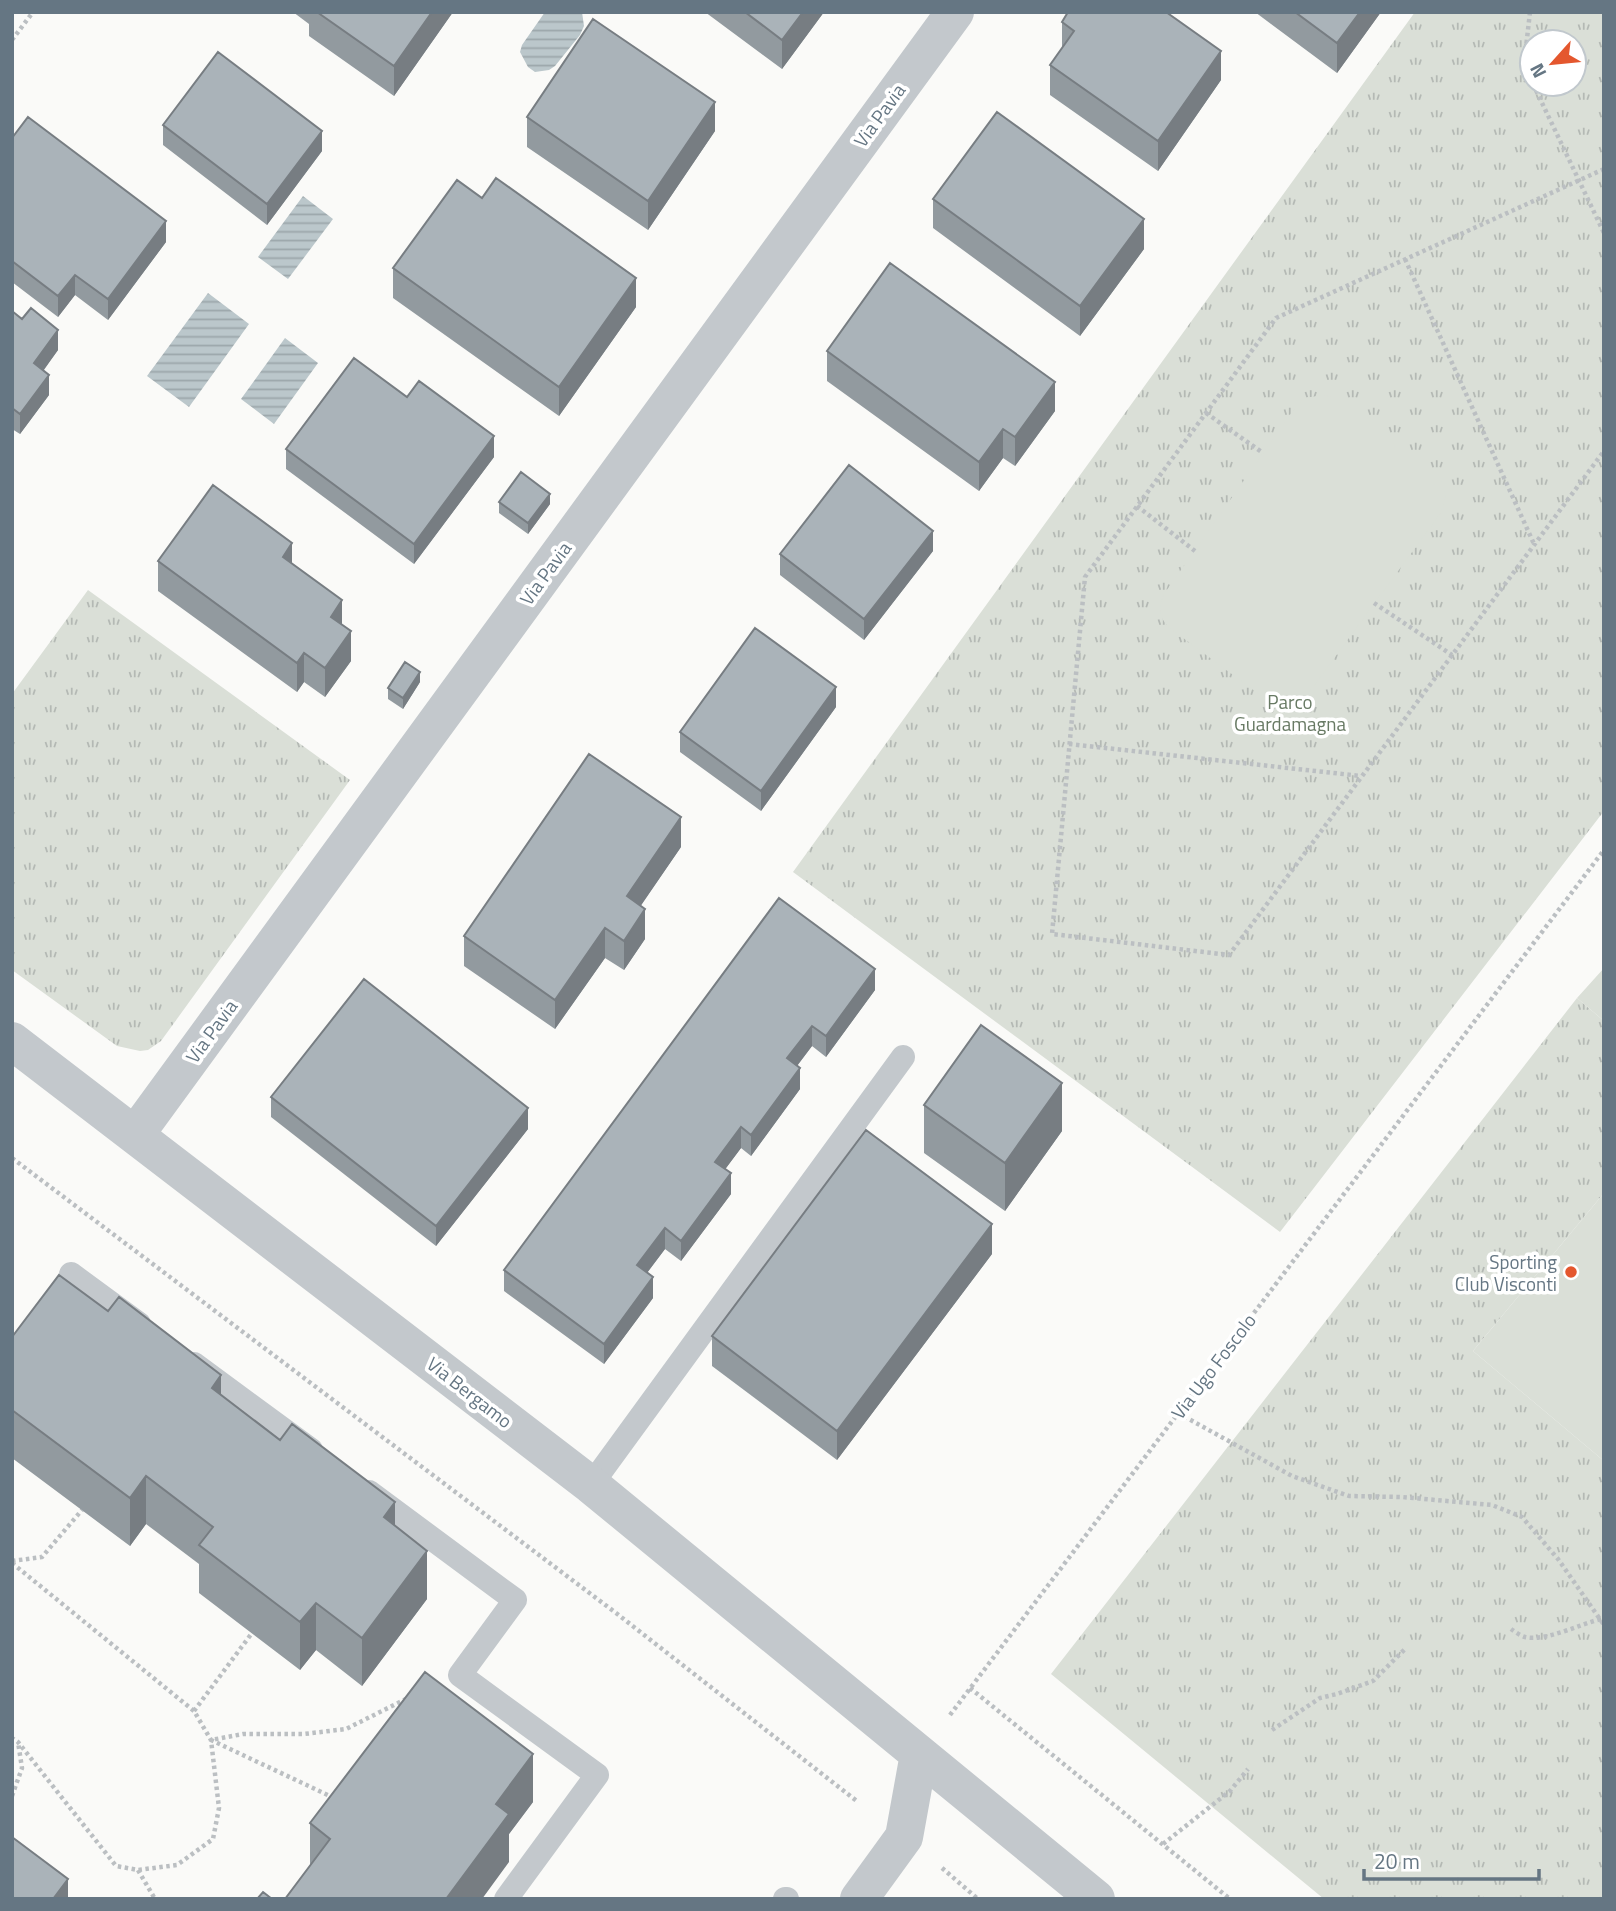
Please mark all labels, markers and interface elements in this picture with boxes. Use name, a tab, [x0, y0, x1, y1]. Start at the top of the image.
north arrow	[1518, 28, 1588, 98]
text: N	[1521, 58, 1553, 83]
street label: Via Pavia	[846, 77, 912, 153]
street label: Via Pavia	[512, 535, 578, 611]
park label: Parco Guardamagna	[1234, 687, 1347, 738]
street label: Via Pavia	[178, 993, 244, 1069]
place label: Sporting Club Visconti	[1455, 1247, 1557, 1298]
marker: Sporting Club Visconti	[1563, 1264, 1579, 1280]
street label: Via Ugo Foscolo	[1163, 1307, 1263, 1425]
street label: Via Bergamo	[421, 1349, 519, 1435]
scale bar	[1364, 1838, 1539, 1882]
text: 20 m	[1374, 1845, 1420, 1877]

